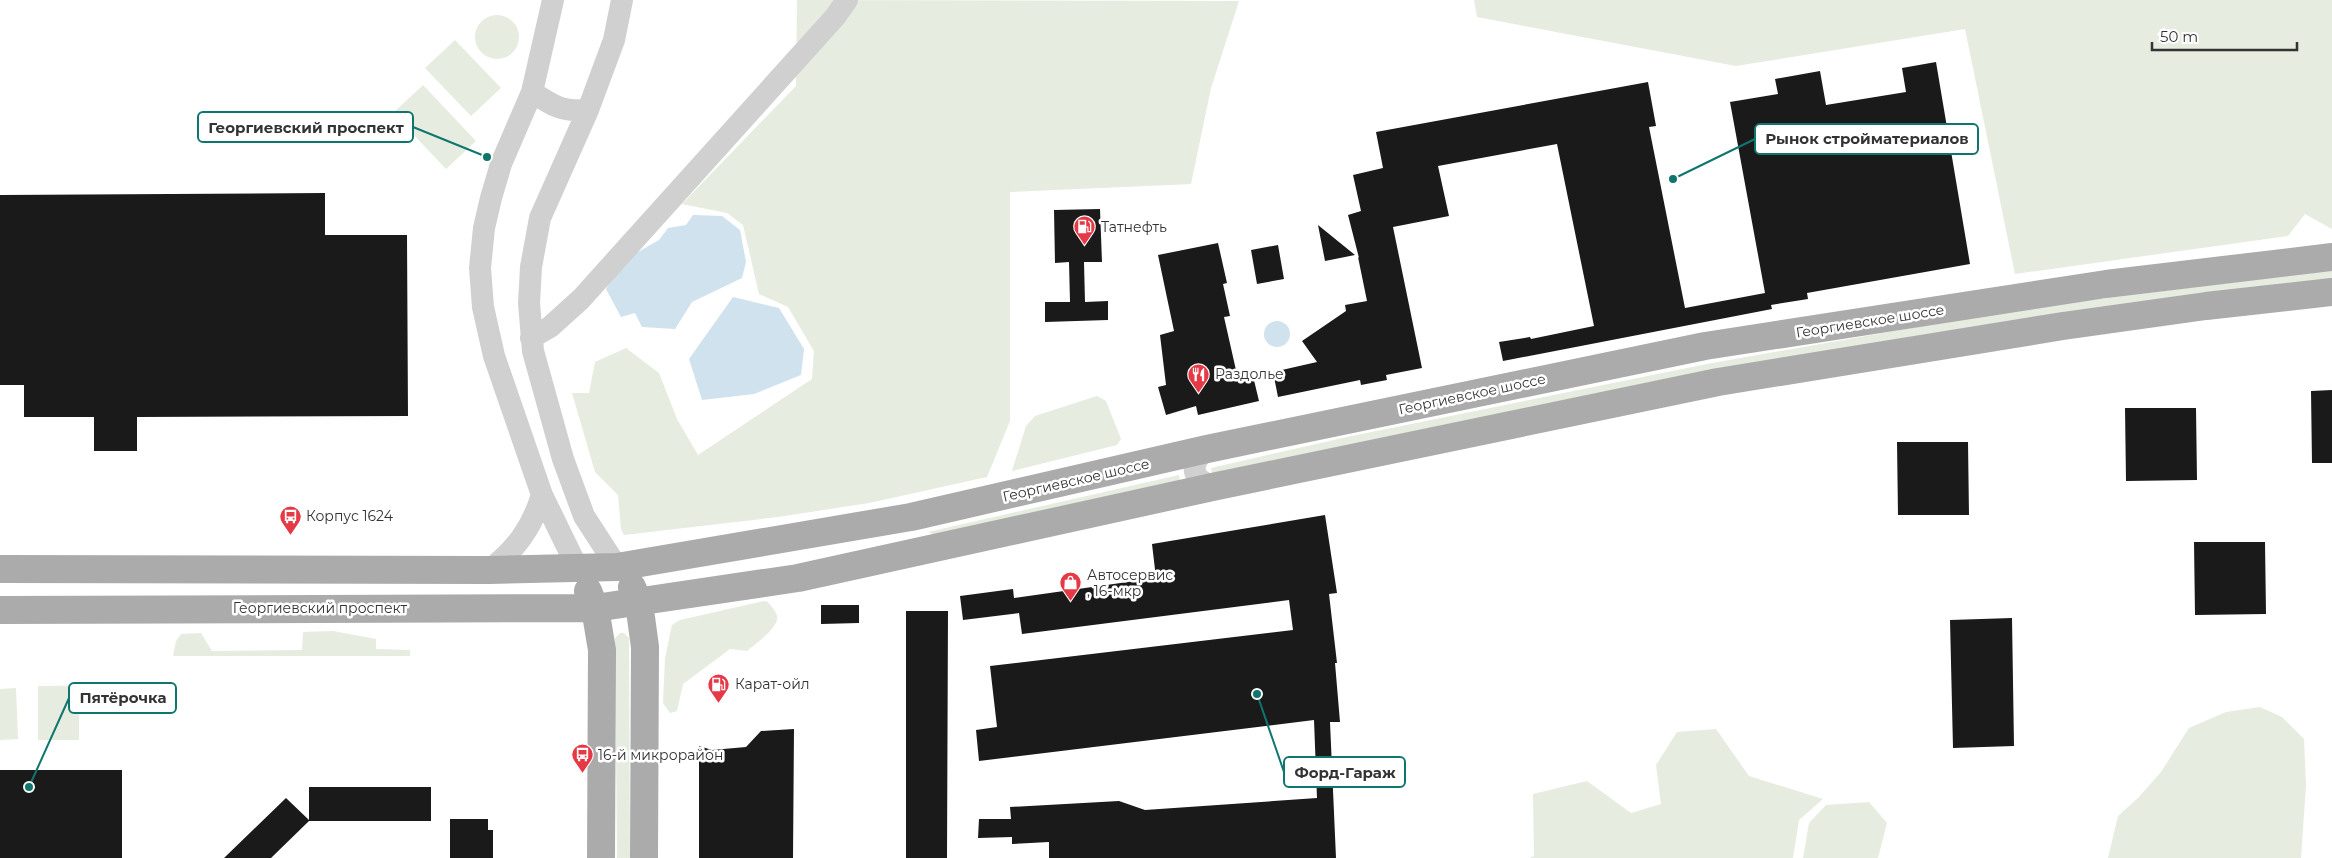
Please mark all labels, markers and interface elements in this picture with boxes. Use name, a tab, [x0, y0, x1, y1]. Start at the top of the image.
scale bar	[2152, 20, 2297, 52]
text: 50 m	[2160, 27, 2198, 46]
callout: Георгиевский проспект	[198, 112, 413, 142]
text: Георгиевский проспект	[208, 118, 404, 137]
callout: Рынок стройматериалов	[1755, 124, 1978, 154]
text: Рынок стройматериалов	[1765, 129, 1969, 148]
fuel station icon: Татнефть	[1073, 215, 1097, 246]
place label: Татнефть	[1101, 218, 1167, 236]
street label: Георгиевское шоссе	[1795, 300, 1945, 342]
restaurant icon: Раздолье	[1187, 362, 1211, 393]
place label: Раздолье	[1215, 365, 1284, 383]
street label: Георгиевское шоссе	[1397, 370, 1547, 418]
street label: Георгиевское шоссе	[1001, 454, 1151, 506]
bus stop icon: Корпус 1624	[278, 504, 302, 535]
place label: Корпус 1624	[306, 507, 394, 525]
place label: Автосервис , 16-мкр	[1087, 566, 1173, 600]
shop icon: Автосервис , 16-мкр	[1059, 571, 1083, 602]
street label: Георгиевский проспект	[233, 599, 408, 617]
fuel station icon: Карат-ойл	[707, 672, 731, 703]
place label: Карат-ойл	[735, 675, 810, 693]
callout: Пятёрочка	[69, 683, 176, 713]
text: Пятёрочка	[79, 688, 167, 707]
bus stop icon: 16-й микрорайон	[570, 743, 594, 774]
place label: 16-й микрорайон	[598, 746, 723, 764]
callout: Форд-Гараж	[1284, 757, 1405, 787]
text: Форд-Гараж	[1294, 763, 1396, 782]

